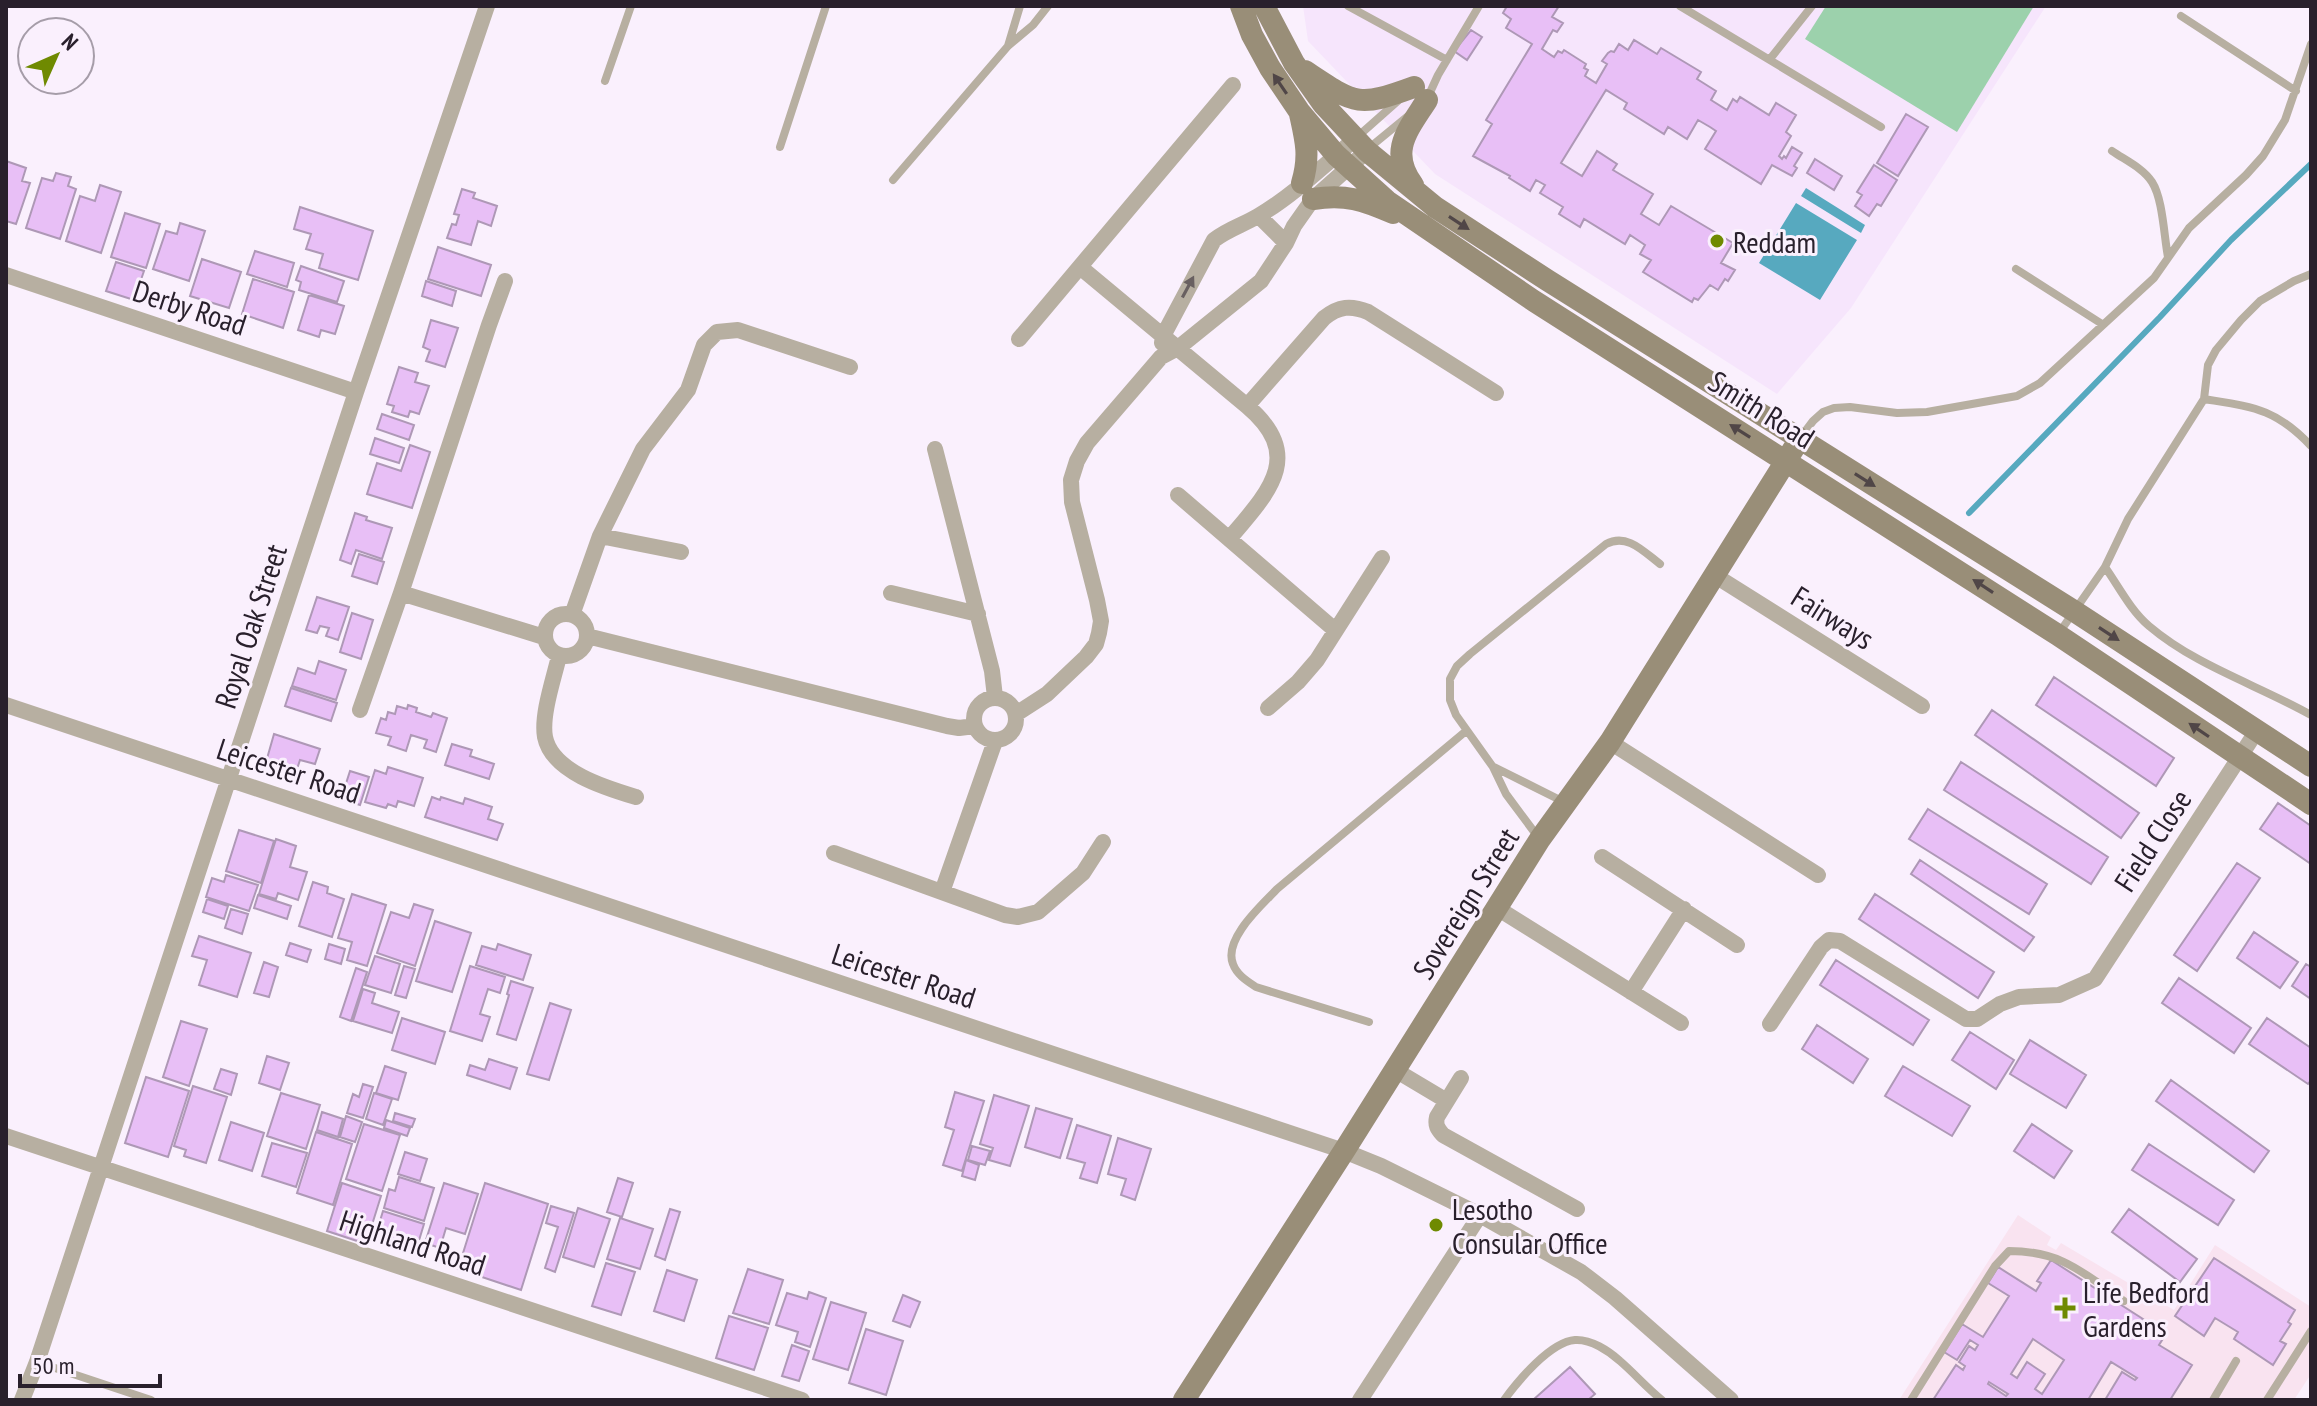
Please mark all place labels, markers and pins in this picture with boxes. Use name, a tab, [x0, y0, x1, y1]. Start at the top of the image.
place label: Reddam	[1733, 222, 1816, 261]
marker: Reddam	[1708, 232, 1726, 250]
place label: Lesotho Consular Office	[1452, 1189, 1608, 1262]
marker: Lesotho Consular Office	[1427, 1216, 1445, 1234]
place label: Life Bedford Gardens	[2083, 1272, 2209, 1345]
marker: Life Bedford Gardens	[2054, 1297, 2076, 1319]

